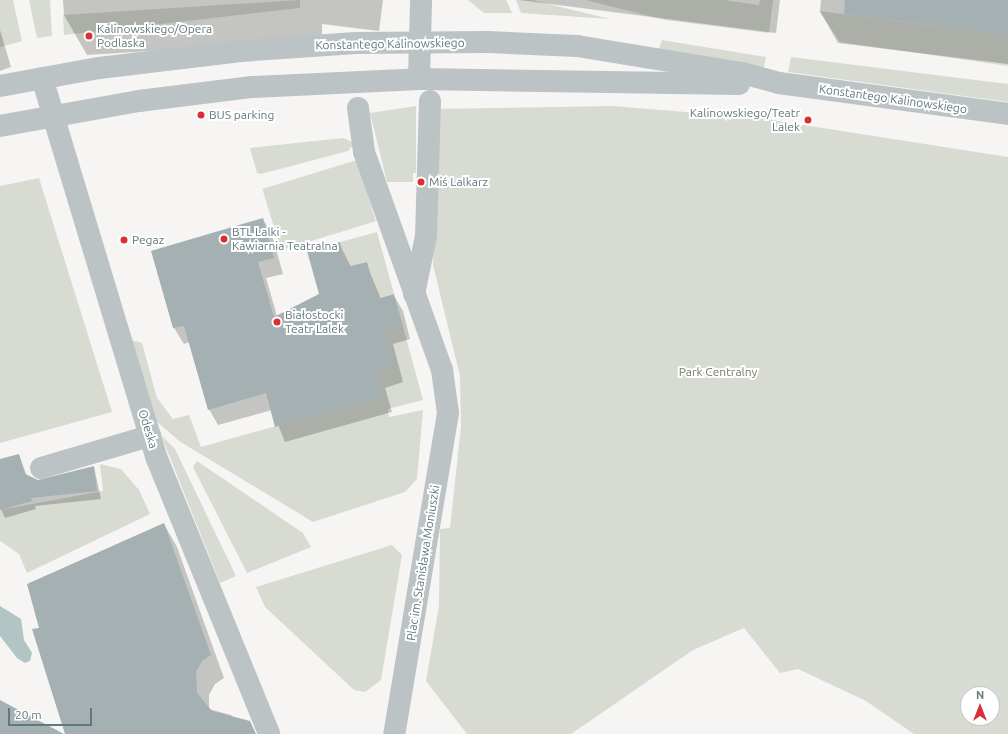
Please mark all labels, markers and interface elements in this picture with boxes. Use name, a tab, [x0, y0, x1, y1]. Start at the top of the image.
place label: Kalinowskiego/Opera Podlaska	[97, 22, 212, 50]
marker: Kalinowskiego/Opera Podlaska	[84, 31, 94, 41]
street label: Konstantego Kalinowskiego	[315, 35, 465, 53]
street label: Konstantego Kalinowskiego	[818, 81, 968, 117]
place label: Kalinowskiego/Teatr Lalek	[690, 106, 800, 134]
place label: BUS parking	[209, 108, 274, 122]
marker: BUS parking	[196, 110, 206, 120]
marker: Kalinowskiego/Teatr Lalek	[803, 115, 813, 125]
place label: Miś Lalkarz	[429, 175, 488, 189]
marker: Miś Lalkarz	[416, 177, 426, 187]
place label: BTL Lalki - Kawiarnia Teatralna	[232, 225, 338, 253]
place label: Pegaz	[132, 233, 164, 247]
marker: BTL Lalki - Kawiarnia Teatralna	[219, 234, 229, 244]
marker: Pegaz	[119, 235, 129, 245]
place label: Białostocki Teatr Lalek	[285, 308, 344, 336]
marker: Białostocki Teatr Lalek	[272, 317, 282, 327]
park label: Park Centralny	[679, 365, 757, 379]
street label: Odeska	[135, 408, 161, 450]
street label: Plac im. Stanisława Moniuszki	[404, 484, 442, 642]
north arrow	[960, 686, 1000, 726]
text: N	[976, 689, 984, 701]
scale bar	[10, 700, 94, 726]
text: 20 m	[15, 708, 42, 721]

